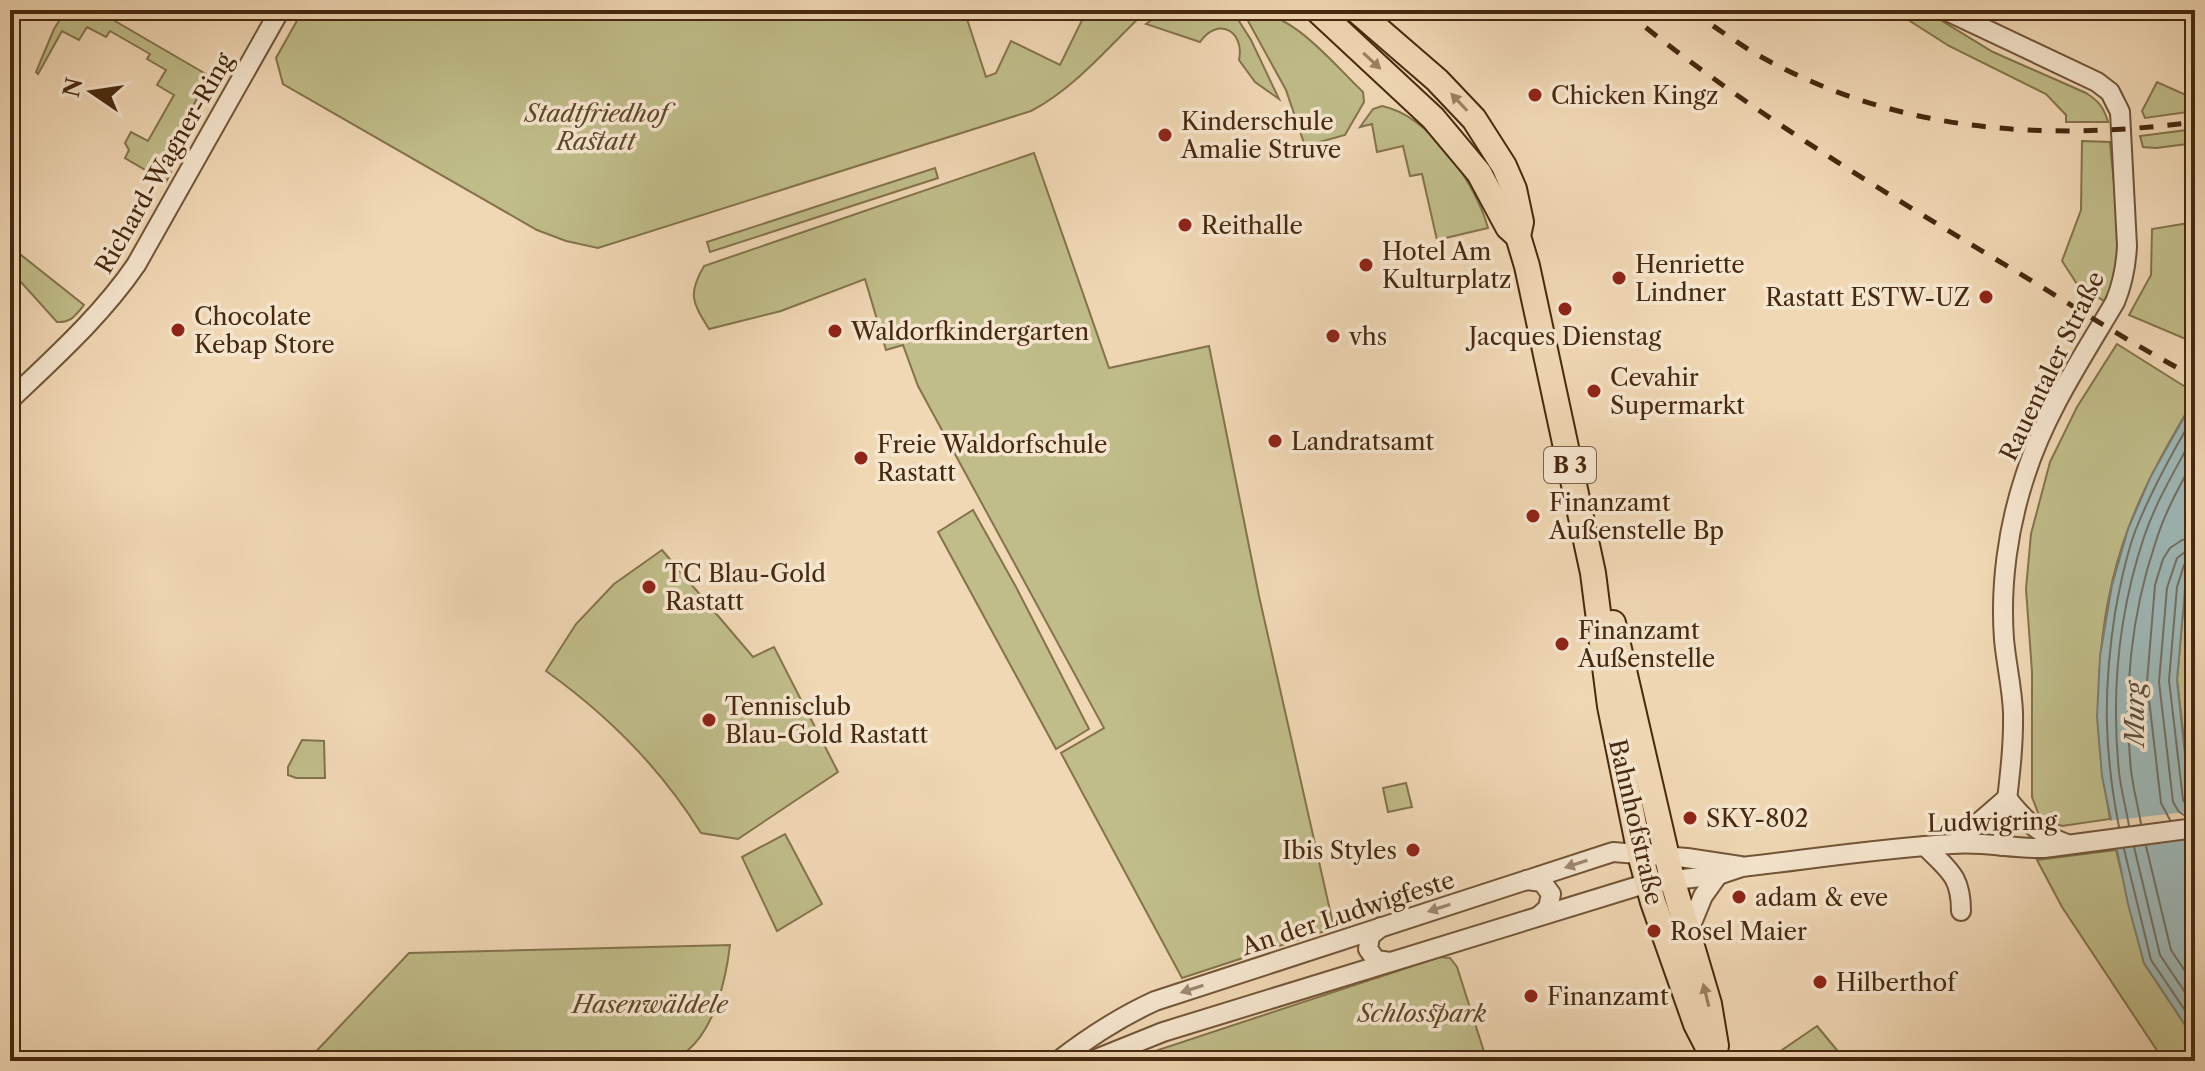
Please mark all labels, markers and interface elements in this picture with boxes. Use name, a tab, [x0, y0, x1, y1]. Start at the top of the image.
street label: Richard-Wagner-Ring	[89, 47, 239, 278]
north arrow	[52, 52, 132, 132]
one-way arrow	[1362, 52, 1381, 70]
text: N	[58, 75, 88, 100]
place label: Chicken Kingz	[1551, 81, 1718, 110]
marker: Chicken Kingz	[1526, 86, 1544, 104]
one-way arrow	[1450, 93, 1468, 112]
park label: Stadtfriedhof Rastatt	[523, 99, 676, 156]
place label: Kinderschule Amalie Struve	[1180, 107, 1341, 164]
marker: Kinderschule Amalie Struve	[1156, 126, 1174, 144]
place label: Reithalle	[1201, 211, 1303, 240]
marker: Reithalle	[1176, 216, 1194, 234]
place label: Hotel Am Kulturplatz	[1382, 237, 1511, 294]
place label: Henriette Lindner	[1635, 250, 1745, 307]
marker: Hotel Am Kulturplatz	[1357, 256, 1375, 274]
street label: Rauentaler Straße	[1994, 267, 2110, 465]
marker: Henriette Lindner	[1610, 269, 1628, 287]
place label: Rastatt ESTW-UZ	[1765, 283, 1970, 312]
marker: Rastatt ESTW-UZ	[1977, 288, 1995, 306]
marker: Jacques Dienstag	[1556, 300, 1574, 318]
place label: Chocolate Kebap Store	[194, 302, 335, 359]
place label: Waldorfkindergarten	[850, 317, 1089, 346]
marker: Chocolate Kebap Store	[169, 321, 187, 339]
marker: Waldorfkindergarten	[826, 322, 844, 340]
place label: vhs	[1348, 322, 1387, 351]
place label: Jacques Dienstag	[1465, 322, 1662, 351]
marker: vhs	[1324, 327, 1342, 345]
place label: Cevahir Supermarkt	[1610, 363, 1745, 420]
marker: Cevahir Supermarkt	[1585, 382, 1603, 400]
place label: Landratsamt	[1291, 427, 1435, 456]
place label: Freie Waldorfschule Rastatt	[877, 430, 1107, 487]
marker: Landratsamt	[1266, 432, 1284, 450]
road number: B 3	[1544, 447, 1596, 483]
marker: Freie Waldorfschule Rastatt	[852, 449, 870, 467]
place label: Finanzamt Außenstelle Bp	[1548, 488, 1724, 545]
marker: Finanzamt Außenstelle Bp	[1524, 507, 1542, 525]
place label: TC Blau-Gold Rastatt	[665, 559, 826, 616]
marker: TC Blau-Gold Rastatt	[640, 578, 658, 596]
place label: Finanzamt Außenstelle	[1577, 616, 1715, 673]
marker: Finanzamt Außenstelle	[1553, 635, 1571, 653]
water label: Murg	[2119, 679, 2151, 749]
place label: Tennisclub Blau-Gold Rastatt	[725, 692, 928, 749]
marker: Tennisclub Blau-Gold Rastatt	[700, 711, 718, 729]
street label: Bahnhofstraße	[1603, 736, 1669, 908]
place label: SKY-802	[1706, 804, 1809, 833]
street label: Ludwigring	[1927, 806, 2057, 838]
marker: SKY-802	[1681, 809, 1699, 827]
place label: Ibis Styles	[1282, 836, 1397, 865]
marker: Ibis Styles	[1404, 841, 1422, 859]
one-way arrow	[1564, 858, 1588, 871]
street label: An der Ludwigfeste	[1237, 865, 1458, 961]
place label: adam & eve	[1755, 883, 1888, 912]
marker: adam & eve	[1730, 888, 1748, 906]
one-way arrow	[1427, 903, 1451, 915]
place label: Rosel Maier	[1670, 917, 1807, 946]
marker: Rosel Maier	[1645, 922, 1663, 940]
place label: Hilberthof	[1836, 968, 1958, 997]
marker: Hilberthof	[1811, 973, 1829, 991]
place label: Finanzamt	[1547, 982, 1669, 1011]
one-way arrow	[1180, 983, 1204, 996]
one-way arrow	[1700, 983, 1712, 1008]
marker: Finanzamt	[1522, 987, 1540, 1005]
park label: Hasenwäldele	[570, 990, 729, 1019]
park label: Schlosspark	[1356, 999, 1487, 1028]

